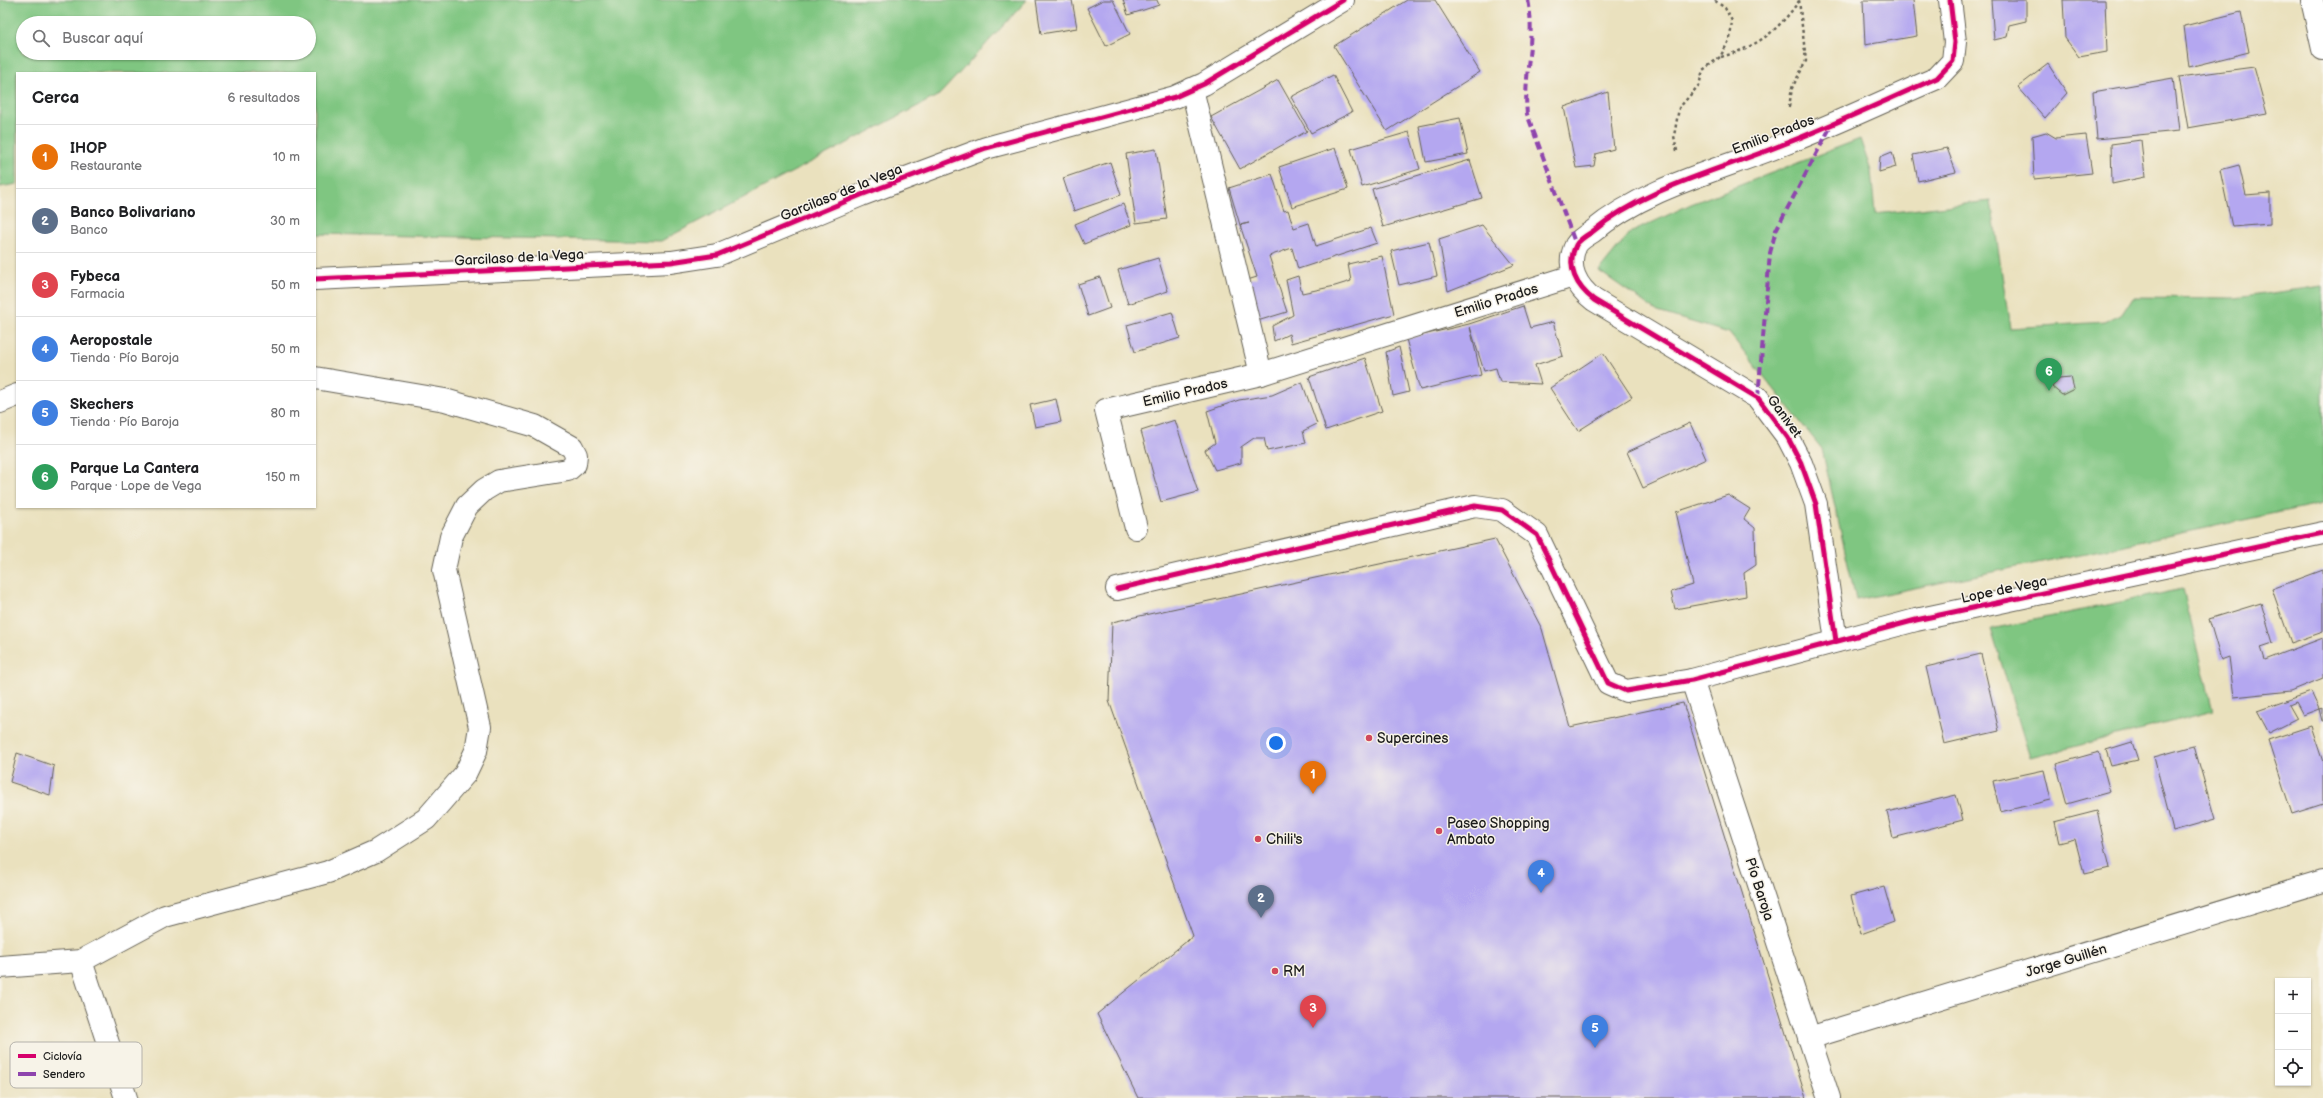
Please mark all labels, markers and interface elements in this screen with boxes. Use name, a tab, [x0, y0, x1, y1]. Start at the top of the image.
search box	[16, 16, 316, 60]
icon: search	[30, 27, 52, 49]
text: Buscar aquí	[62, 29, 143, 48]
text: Cerca	[32, 88, 79, 108]
text: 6 resultados	[228, 90, 300, 106]
street label: Emilio Prados	[1730, 111, 1817, 158]
text: IHOP	[70, 139, 107, 158]
text: 1	[42, 149, 48, 165]
text: 10 m	[273, 149, 300, 165]
text: Restaurante	[70, 158, 142, 174]
street label: Garcilaso de la Vega	[778, 160, 905, 225]
text: Banco Bolivariano	[70, 203, 196, 222]
text: 2	[41, 213, 49, 229]
text: 30 m	[270, 213, 300, 229]
text: Banco	[70, 222, 108, 238]
street label: Garcilaso de la Vega	[454, 246, 584, 269]
text: Fybeca	[70, 267, 120, 286]
text: 3	[41, 277, 49, 293]
text: 50 m	[271, 277, 300, 293]
street label: Emilio Prados	[1452, 280, 1540, 321]
text: Farmacia	[70, 286, 125, 302]
text: Aeropostale	[70, 331, 152, 350]
text: 4	[41, 341, 49, 357]
text: 50 m	[271, 341, 300, 357]
text: Tienda · Pío Baroja	[70, 350, 179, 366]
pin: 6	[2036, 358, 2062, 391]
street label: Emilio Prados	[1141, 374, 1229, 411]
street label: Ganivet	[1764, 392, 1806, 441]
text: Skechers	[70, 395, 134, 414]
text: 5	[41, 405, 49, 421]
text: 80 m	[271, 405, 300, 421]
text: Tienda · Pío Baroja	[70, 414, 179, 430]
text: Parque La Cantera	[70, 459, 199, 478]
text: 6	[41, 469, 49, 485]
text: 150 m	[266, 469, 300, 485]
text: Parque · Lope de Vega	[70, 478, 202, 494]
street label: Lope de Vega	[1960, 572, 2049, 607]
place label: Supercines	[1377, 730, 1448, 747]
your location	[1266, 733, 1286, 753]
marker: Supercines	[1364, 733, 1374, 743]
pin: 1	[1300, 761, 1326, 794]
place label: Paseo Shopping Ambato	[1447, 815, 1550, 848]
marker: Paseo Shopping Ambato	[1434, 826, 1444, 836]
place label: Chili's	[1266, 831, 1303, 848]
marker: Chili's	[1253, 834, 1263, 844]
street label: Pío Baroja	[1741, 856, 1778, 923]
pin: 4	[1528, 860, 1554, 893]
pin: 2	[1248, 885, 1274, 918]
street label: Jorge Guillén	[2023, 940, 2109, 981]
place label: RM	[1283, 963, 1305, 980]
marker: RM	[1270, 966, 1280, 976]
map controls	[2275, 978, 2311, 1086]
button: +	[2275, 978, 2311, 1014]
pin: 3	[1300, 995, 1326, 1028]
button: −	[2275, 1014, 2311, 1050]
pin: 5	[1582, 1015, 1608, 1048]
legend	[10, 1042, 142, 1088]
text: Ciclovía	[43, 1050, 82, 1063]
button: locate	[2275, 1050, 2311, 1086]
text: Sendero	[43, 1068, 85, 1081]

